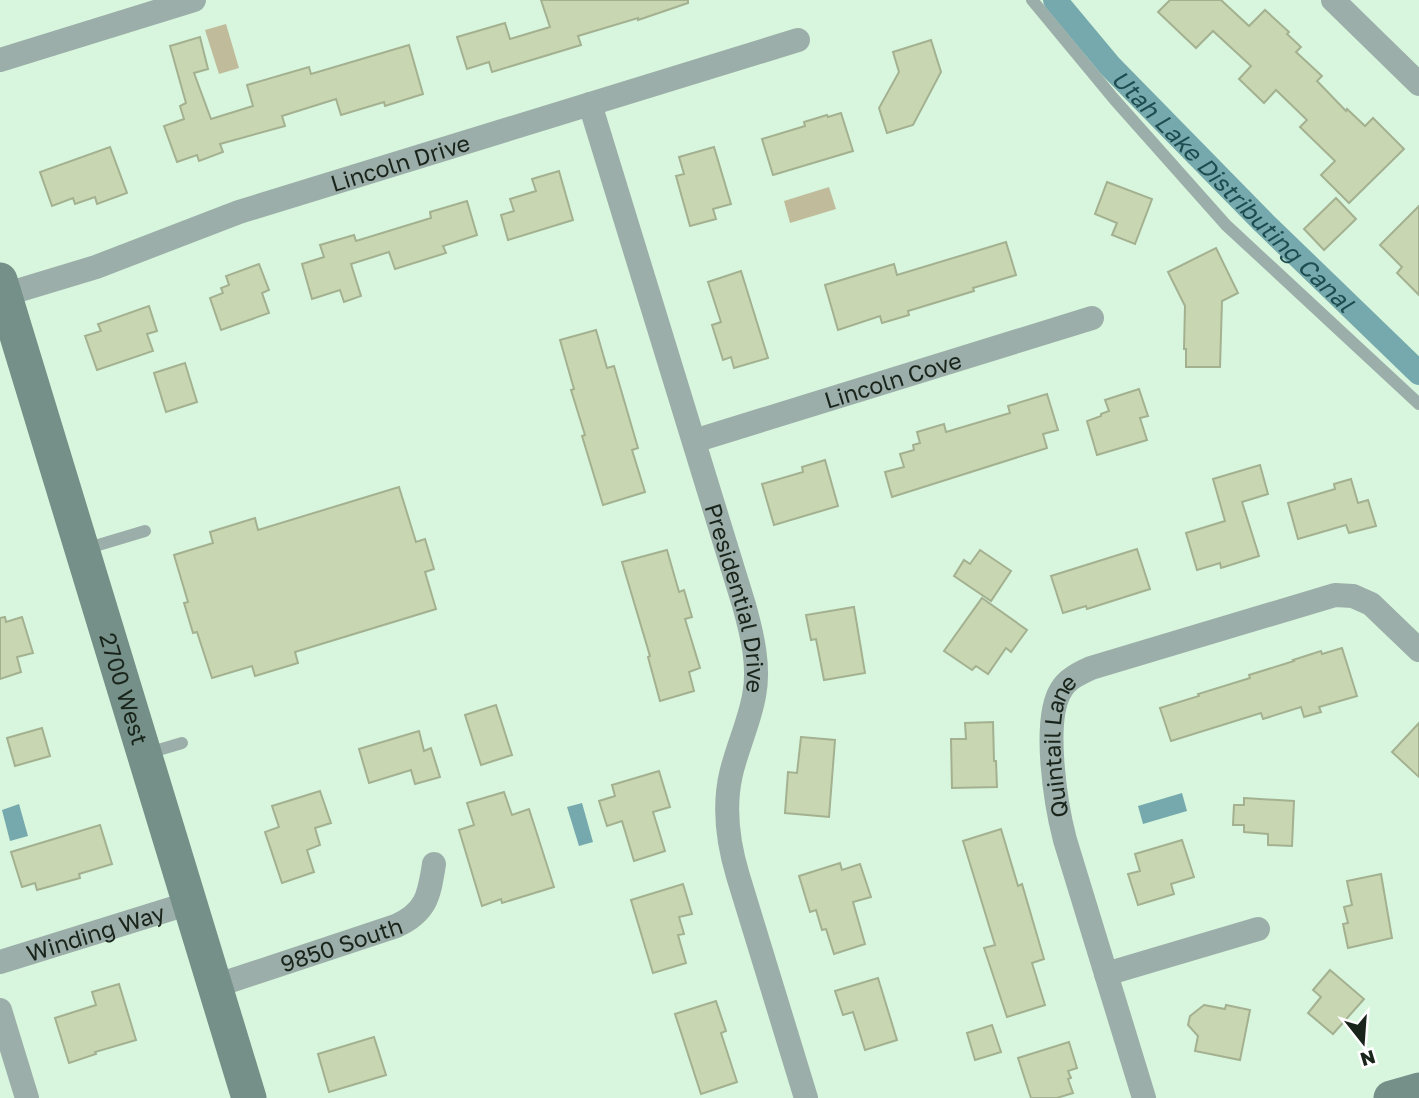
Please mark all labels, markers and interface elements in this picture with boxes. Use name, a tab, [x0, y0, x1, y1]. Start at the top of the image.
water label: Utah Lake Distributing Canal	[1107, 63, 1361, 318]
street label: Lincoln Drive	[327, 128, 473, 197]
street label: Lincoln Cove	[821, 345, 965, 414]
street label: Presidential Drive	[700, 500, 770, 695]
street label: 2700 West	[94, 629, 155, 748]
street label: Quintail Lane	[1038, 667, 1082, 820]
street label: Winding Way	[23, 898, 168, 967]
street label: 9850 South	[276, 911, 406, 977]
north arrow	[1328, 1007, 1398, 1077]
text: N	[1358, 1046, 1378, 1072]

